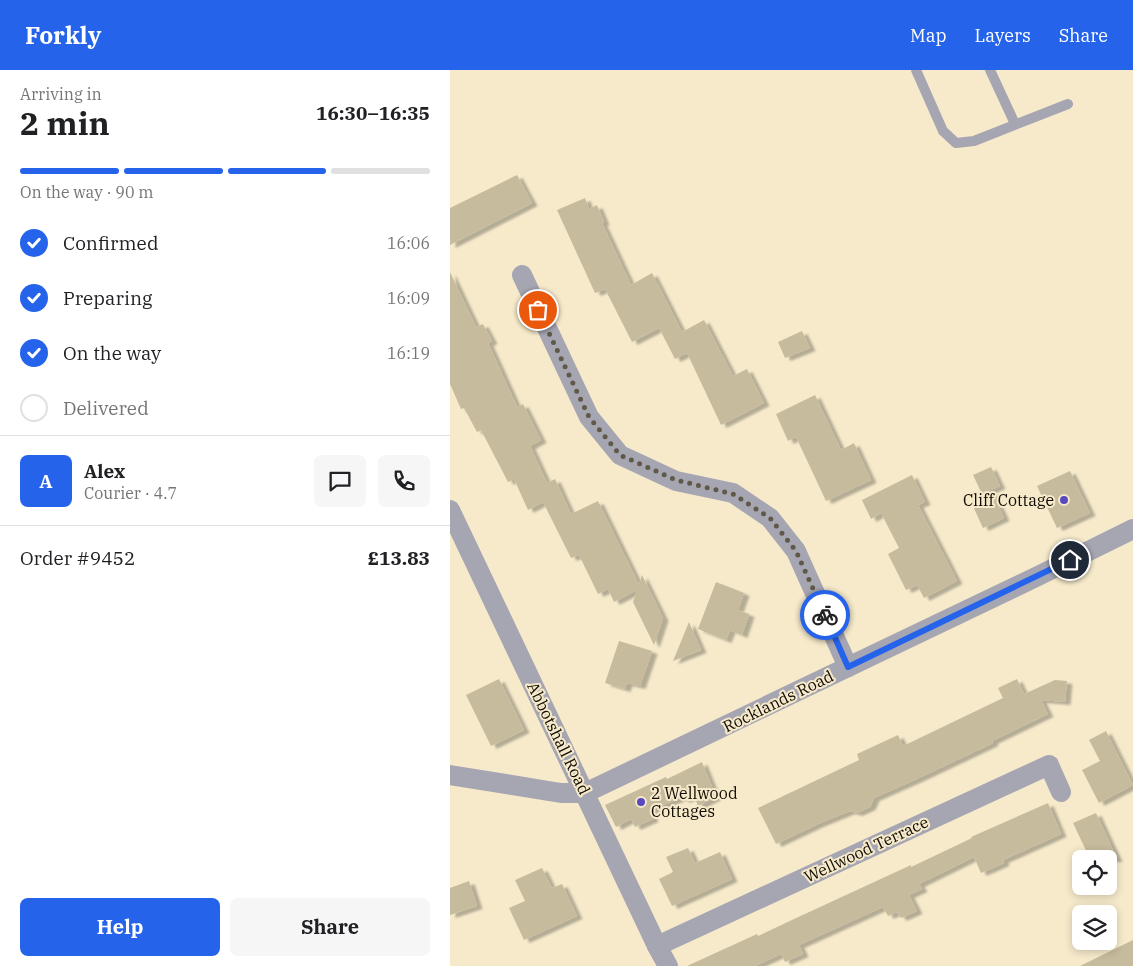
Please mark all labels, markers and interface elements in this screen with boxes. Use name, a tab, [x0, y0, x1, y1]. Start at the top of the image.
text: Forkly	[25, 19, 101, 51]
text: Map	[910, 24, 947, 47]
text: Layers	[975, 24, 1031, 47]
text: Share	[1059, 24, 1108, 47]
text: Arriving in	[20, 84, 102, 104]
text: 16:30–16:35	[316, 101, 430, 125]
text: 2 min	[20, 102, 110, 144]
text: On the way · 90 m	[20, 182, 154, 202]
icon: check	[20, 229, 48, 257]
text: Confirmed	[63, 231, 158, 255]
text: 16:06	[387, 233, 430, 253]
icon: check	[20, 284, 48, 312]
text: Preparing	[63, 286, 152, 310]
text: 16:09	[387, 288, 430, 308]
pin	[517, 289, 559, 331]
icon: bag	[524, 296, 552, 324]
icon: check	[20, 339, 48, 367]
text: On the way	[63, 341, 161, 365]
text: 16:19	[387, 343, 430, 363]
text: Delivered	[63, 396, 149, 420]
button: chat	[314, 455, 366, 507]
button: phone	[378, 455, 430, 507]
text: Alex	[84, 459, 125, 483]
text: A	[39, 469, 53, 493]
text: Courier · 4.7	[84, 483, 177, 503]
place label: Cliff Cottage	[963, 490, 1054, 510]
marker: Cliff Cottage	[1058, 494, 1070, 506]
pin	[1049, 539, 1091, 581]
text: Order #9452	[20, 546, 135, 570]
text: £13.83	[368, 546, 430, 570]
icon: home	[1056, 546, 1084, 574]
courier	[800, 590, 850, 640]
icon: bike	[811, 601, 839, 629]
street label: Rocklands Road	[719, 665, 837, 736]
street label: Abbotshall Road	[523, 678, 595, 798]
place label: 2 Wellwood Cottages	[651, 783, 738, 821]
marker: 2 Wellwood Cottages	[635, 796, 647, 808]
street label: Wellwood Terrace	[801, 811, 931, 887]
map controls	[1072, 850, 1117, 950]
button: locate	[1072, 850, 1117, 895]
button: Help	[20, 898, 220, 956]
button: Share	[230, 898, 430, 956]
button: layers	[1072, 905, 1117, 950]

